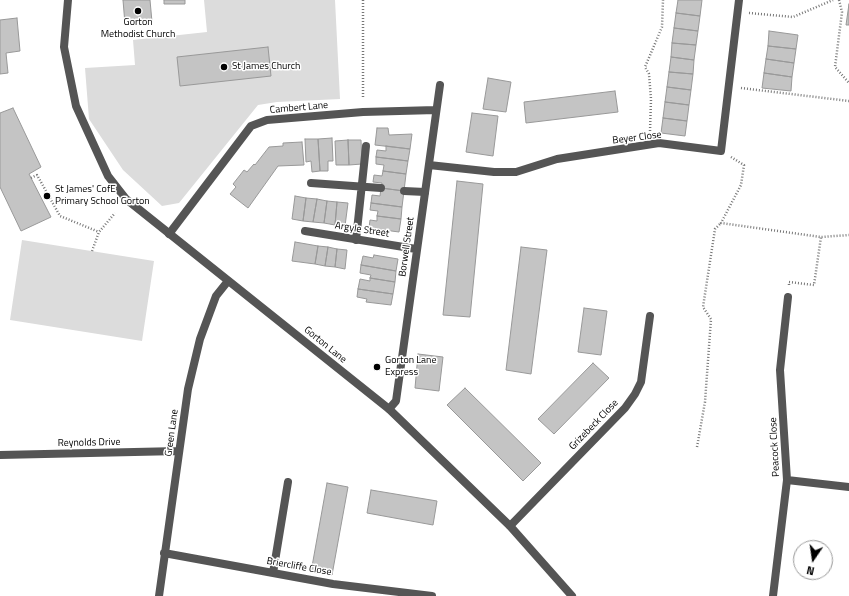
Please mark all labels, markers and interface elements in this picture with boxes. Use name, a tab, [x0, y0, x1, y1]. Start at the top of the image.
marker: Gorton Methodist Church	[133, 6, 143, 16]
place label: Gorton Methodist Church	[101, 17, 175, 40]
place label: St James Church	[232, 61, 300, 73]
marker: St James Church	[219, 62, 229, 72]
street label: Cambert Lane	[269, 99, 329, 117]
street label: Beyer Close	[612, 129, 662, 147]
place label: St James' CofE Primary School Gorton	[55, 184, 150, 208]
marker: St James' CofE Primary School Gorton	[42, 191, 52, 201]
street label: Borwell Street	[397, 216, 417, 278]
street label: Argyle Street	[334, 220, 390, 240]
street label: Gorton Lane	[301, 324, 349, 366]
place label: Gorton Lane Express	[385, 355, 436, 378]
marker: Gorton Lane Express	[372, 362, 382, 372]
street label: Grizebeck Close	[567, 397, 621, 453]
street label: Green Lane	[163, 409, 181, 457]
street label: Peacock Close	[767, 417, 783, 477]
street label: Reynolds Drive	[57, 436, 121, 450]
north arrow	[793, 540, 833, 580]
street label: Briercliffe Close	[266, 555, 332, 579]
text: N	[805, 562, 816, 579]

